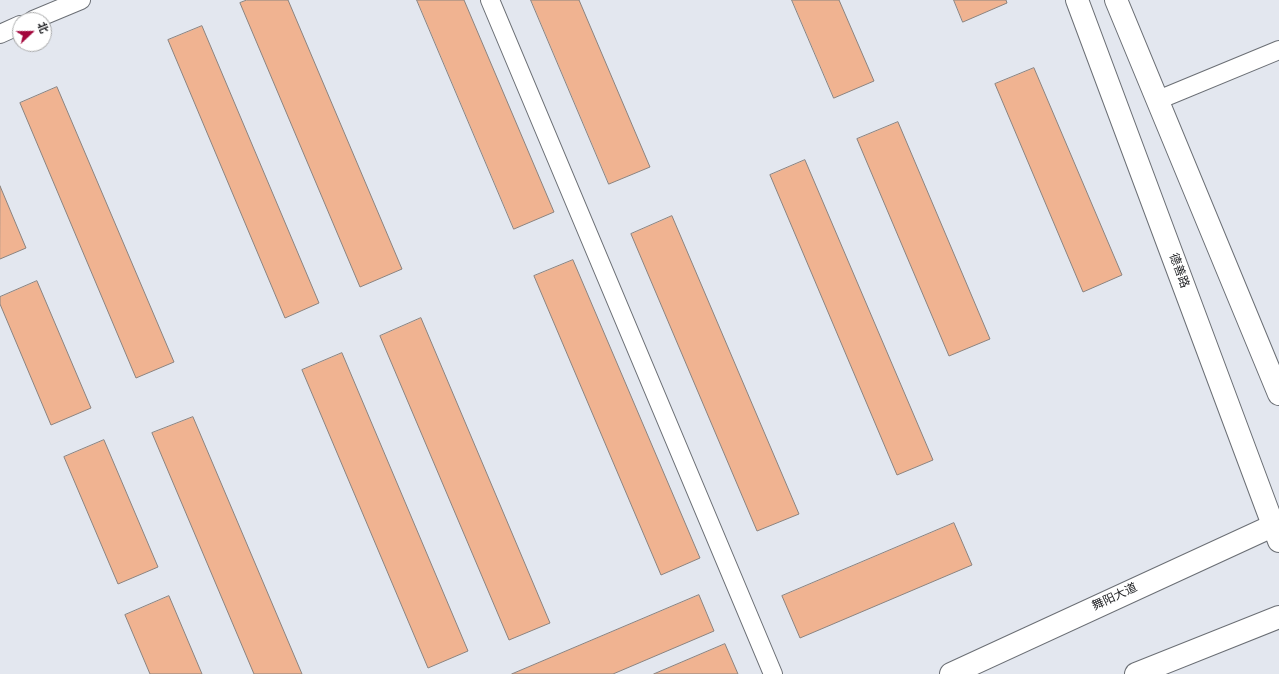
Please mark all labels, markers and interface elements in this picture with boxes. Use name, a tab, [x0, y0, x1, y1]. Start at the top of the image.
north arrow	[12, 12, 52, 52]
text: 北	[34, 20, 51, 36]
street label: 德善路	[1165, 252, 1191, 290]
street label: 舞阳大道	[1090, 581, 1140, 615]

